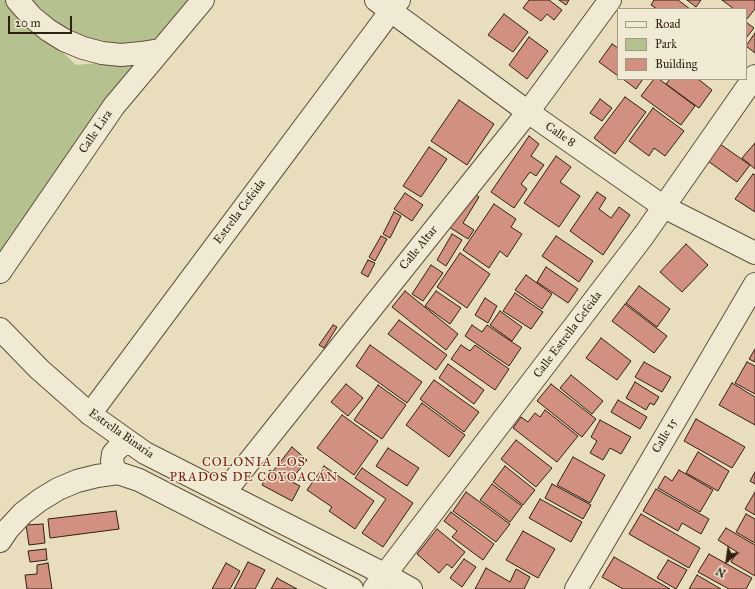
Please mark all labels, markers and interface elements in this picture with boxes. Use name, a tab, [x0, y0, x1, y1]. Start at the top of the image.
scale bar	[10, 8, 74, 34]
legend	[617, 8, 747, 80]
text: 20 m	[15, 16, 41, 30]
text: Road	[655, 17, 681, 31]
text: Park	[655, 37, 677, 51]
text: Building	[655, 57, 697, 71]
street label: Calle Lira	[76, 108, 116, 156]
street label: Calle 8	[542, 119, 578, 151]
street label: Estrella Cefeida	[211, 177, 269, 247]
street label: Calle Altar	[397, 223, 441, 273]
street label: Calle Estrella Cefeida	[531, 289, 605, 381]
street label: Estrella Binaria	[86, 406, 156, 462]
street label: Calle 15	[649, 416, 681, 456]
district label: COLONIA LOS PRADOS DE COYOACÁN	[169, 455, 339, 486]
north arrow	[707, 541, 747, 581]
text: N	[714, 564, 728, 580]

